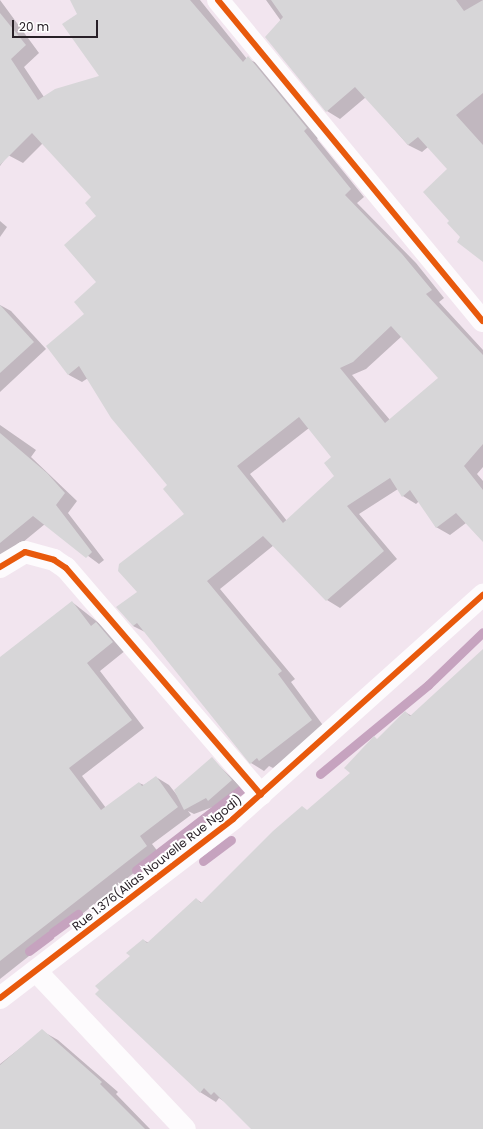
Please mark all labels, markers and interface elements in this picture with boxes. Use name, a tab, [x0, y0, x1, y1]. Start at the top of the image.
scale bar	[14, 12, 100, 38]
text: 20 m	[19, 18, 49, 35]
street label: Rue 1.376(Alias Nouvelle Rue Ngodi)	[69, 792, 245, 934]

